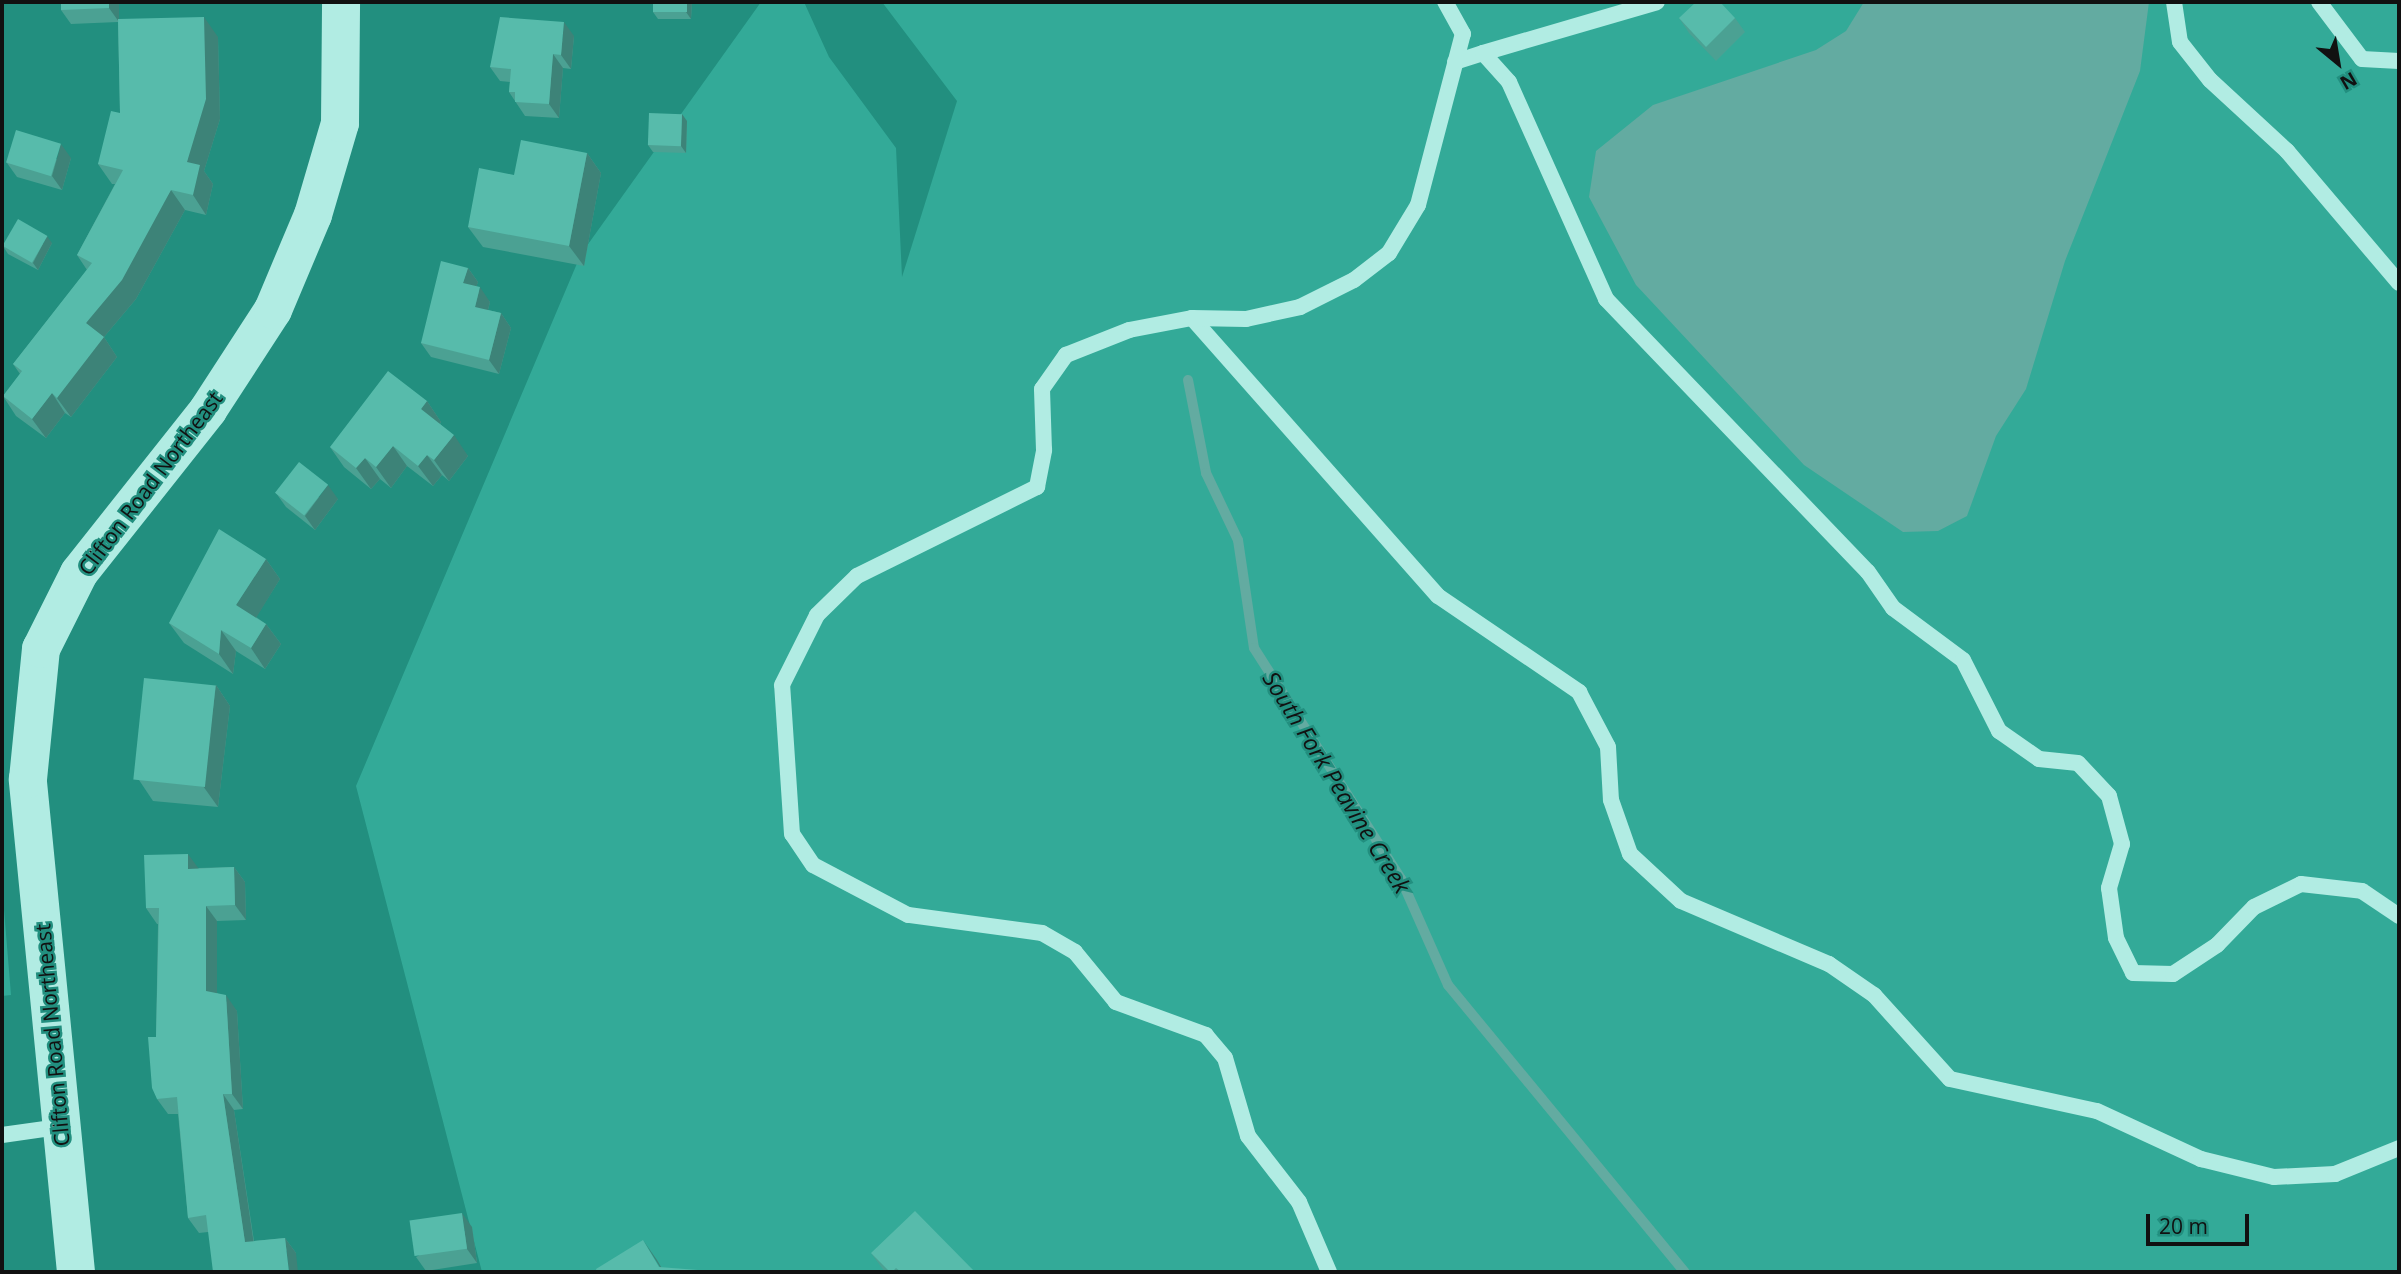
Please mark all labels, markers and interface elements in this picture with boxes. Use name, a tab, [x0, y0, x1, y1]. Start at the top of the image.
north arrow	[2303, 28, 2373, 98]
text: N	[2335, 66, 2362, 96]
street label: Clifton Road Northeast	[73, 386, 227, 580]
water label: South Fork Peavine Creek	[1257, 666, 1417, 898]
street label: Clifton Road Northeast	[30, 923, 74, 1147]
scale bar	[2149, 1200, 2252, 1244]
text: 20 m	[2159, 1212, 2208, 1240]

